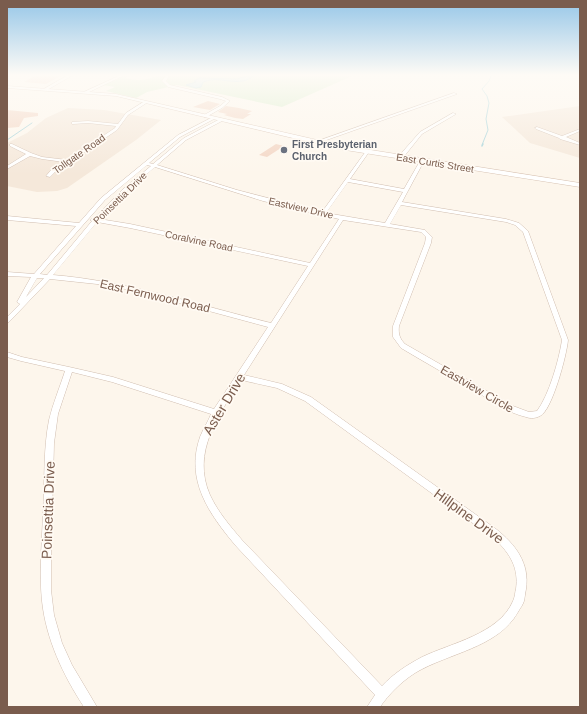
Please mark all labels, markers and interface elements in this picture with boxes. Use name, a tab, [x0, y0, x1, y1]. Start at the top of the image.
street label: Tollgate Road	[51, 132, 107, 176]
place label: First Presbyterian Church	[292, 139, 377, 162]
marker: First Presbyterian Church	[279, 145, 289, 155]
street label: East Curtis Street	[395, 151, 475, 175]
street label: Poinsettia Drive	[91, 169, 149, 226]
street label: Eastview Drive	[268, 195, 335, 221]
street label: Coralvine Road	[164, 228, 234, 254]
street label: East Fernwood Road	[99, 276, 211, 316]
street label: Eastview Circle	[438, 362, 516, 416]
street label: Aster Drive	[199, 370, 249, 438]
street label: Poinsettia Drive	[38, 461, 58, 559]
street label: Hillpine Drive	[431, 485, 507, 547]

